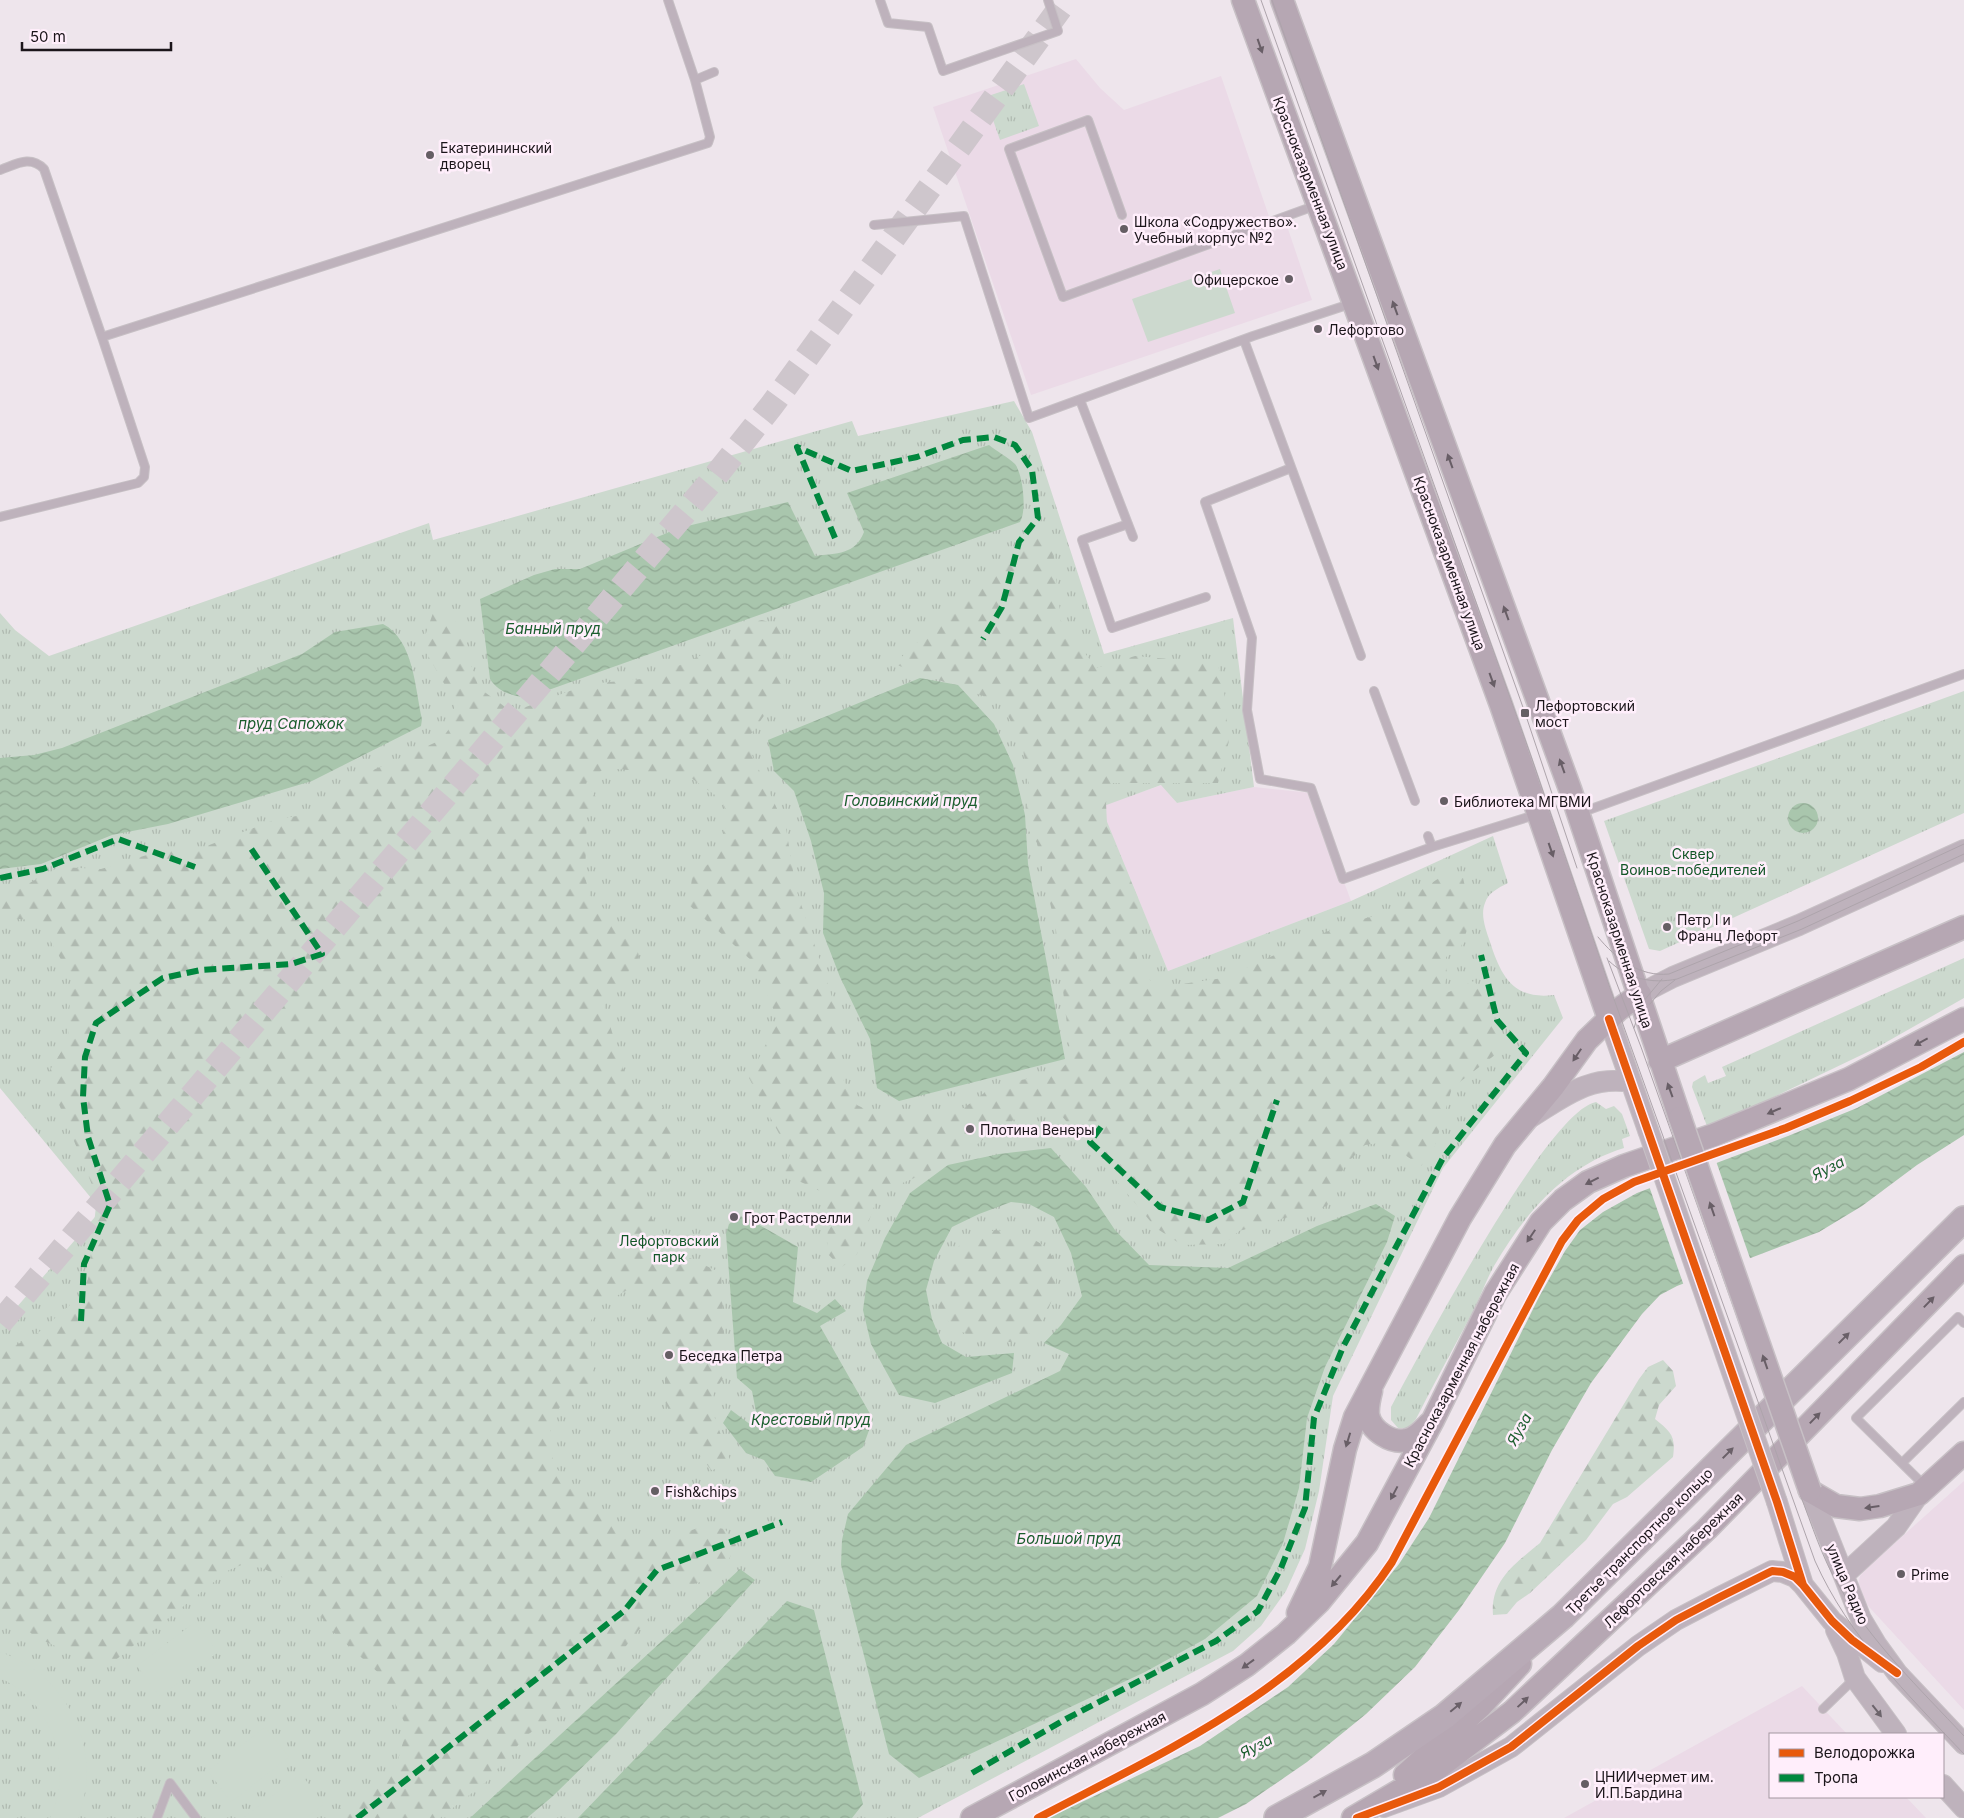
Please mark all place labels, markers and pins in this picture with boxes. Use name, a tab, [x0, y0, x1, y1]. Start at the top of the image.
place label: Екатерининский дворец	[440, 139, 552, 172]
marker: Екатерининский дворец	[424, 149, 436, 161]
place label: Школа «Содружество». Учебный корпус №2	[1134, 213, 1297, 246]
marker: Школа «Содружество». Учебный корпус №2	[1118, 223, 1130, 235]
place label: Офицерское	[1193, 271, 1279, 288]
marker: Офицерское	[1283, 273, 1295, 285]
place label: Лефортово	[1328, 321, 1404, 338]
marker: Лефортово	[1312, 323, 1324, 335]
place label: Лефортовский мост	[1535, 697, 1635, 730]
marker: Лефортовский мост	[1519, 707, 1531, 719]
place label: Библиотека МГВМИ	[1454, 793, 1591, 810]
marker: Библиотека МГВМИ	[1438, 795, 1450, 807]
place label: Петр I и Франц Лефорт	[1677, 911, 1778, 944]
marker: Петр I и Франц Лефорт	[1661, 921, 1673, 933]
place label: Плотина Венеры	[980, 1121, 1095, 1138]
marker: Плотина Венеры	[964, 1123, 976, 1135]
place label: Грот Растрелли	[744, 1209, 851, 1226]
marker: Грот Растрелли	[728, 1211, 740, 1223]
place label: Беседка Петра	[679, 1347, 782, 1364]
marker: Беседка Петра	[663, 1349, 675, 1361]
place label: Fish&chips	[665, 1483, 737, 1500]
marker: Fish&chips	[649, 1485, 661, 1497]
place label: Prime	[1911, 1566, 1949, 1583]
marker: Prime	[1895, 1568, 1907, 1580]
place label: ЦНИИчермет им. И.П.Бардина	[1595, 1768, 1714, 1801]
marker: ЦНИИчермет им. И.П.Бардина	[1579, 1778, 1591, 1790]

